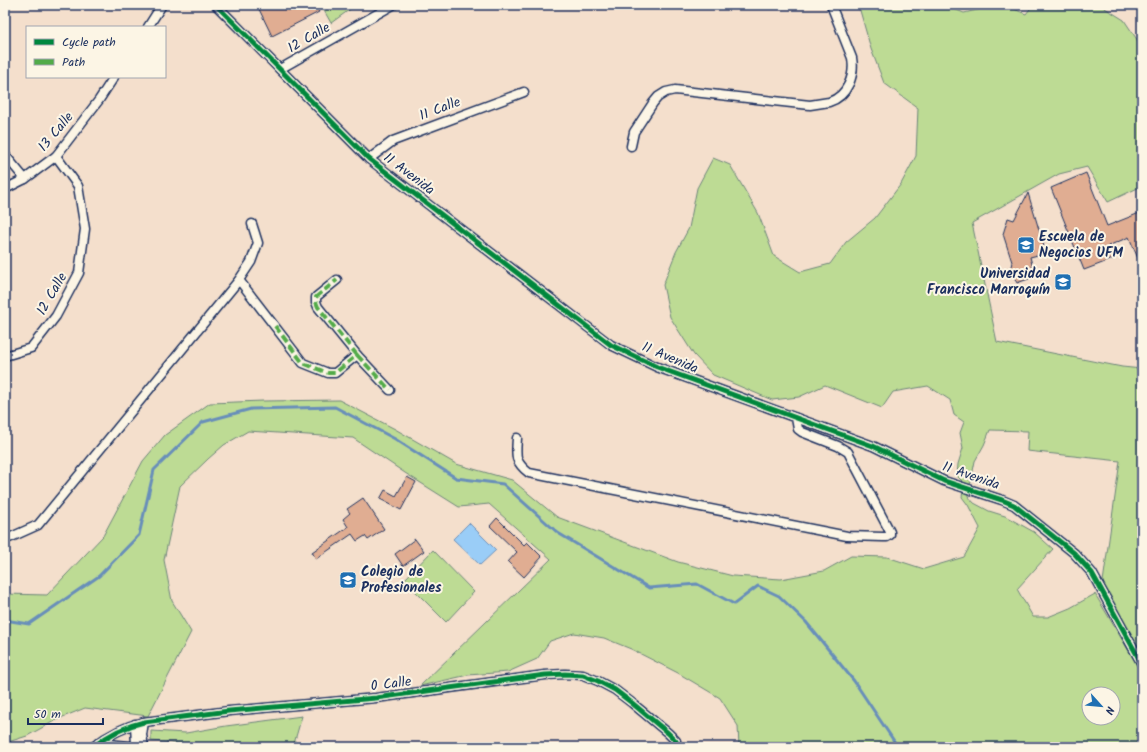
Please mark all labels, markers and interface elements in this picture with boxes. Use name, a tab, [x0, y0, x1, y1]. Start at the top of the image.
street label: 12 Calle	[283, 17, 335, 59]
legend	[26, 26, 166, 78]
text: Cycle path	[62, 33, 116, 52]
text: Path	[62, 53, 85, 72]
street label: 11 Calle	[416, 91, 464, 127]
street label: 13 Calle	[33, 107, 80, 157]
street label: 11 Avenida	[379, 147, 439, 201]
place label: Escuela de Negocios UFM	[1039, 226, 1123, 264]
school or university icon: Escuela de Negocios UFM	[1016, 235, 1036, 255]
place label: Universidad Francisco Marroquín	[927, 263, 1050, 301]
street label: 12 Calle	[31, 268, 73, 320]
school or university icon: Universidad Francisco Marroquín	[1053, 272, 1073, 292]
street label: 11 Avenida	[638, 336, 702, 380]
street label: 11 Avenida	[939, 456, 1003, 496]
place label: Colegio de Profesionales	[361, 561, 442, 599]
school or university icon: Colegio de Profesionales	[338, 570, 358, 590]
street label: 0 Calle	[369, 671, 413, 697]
north arrow	[1081, 686, 1121, 726]
scale bar	[28, 700, 103, 726]
text: N	[1099, 703, 1119, 717]
text: 50 m	[34, 705, 61, 724]

